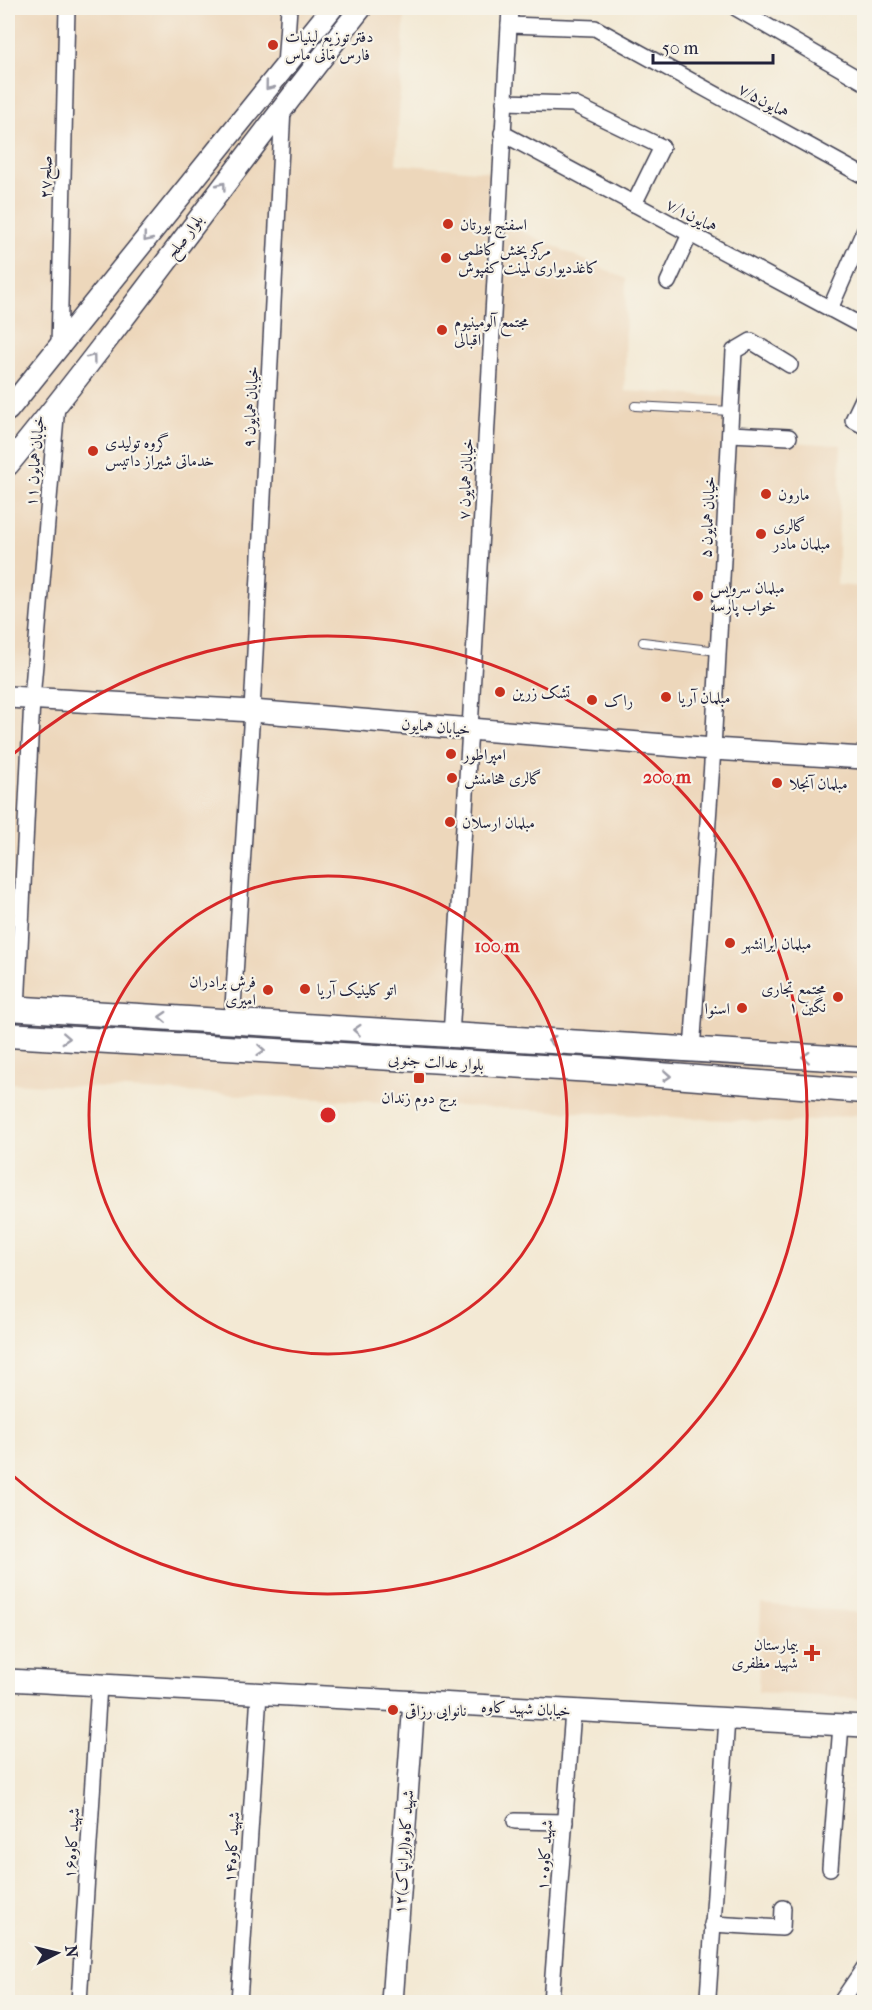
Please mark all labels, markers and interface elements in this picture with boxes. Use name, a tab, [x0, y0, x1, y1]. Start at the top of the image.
place label: دفتر توزیع لبنیات فارس مانی ماس	[285, 27, 373, 64]
scale bar	[653, 27, 773, 65]
marker: دفتر توزیع لبنیات فارس مانی ماس	[266, 38, 280, 52]
text: 50 m	[662, 38, 699, 59]
one-way arrow	[265, 79, 276, 90]
street label: همایون۷/۵	[735, 79, 792, 123]
street label: صلح۲۷	[36, 155, 60, 199]
one-way arrow	[215, 181, 226, 192]
street label: همایون۷/۱	[663, 194, 720, 238]
street label: بلوار صلح	[162, 211, 211, 265]
place label: اسفنج یورتان	[460, 215, 527, 239]
marker: اسفنج یورتان	[441, 217, 455, 231]
one-way arrow	[143, 231, 154, 242]
place label: مرکز پخش کاظمی کاغذدیواری لمینت کفپوش	[458, 240, 598, 279]
marker: مرکز پخش کاظمی کاغذدیواری لمینت کفپوش	[439, 251, 453, 265]
place label: مجتمع آلومینیوم اقبالی	[454, 312, 529, 349]
marker: مجتمع آلومینیوم اقبالی	[435, 323, 449, 337]
one-way arrow	[85, 354, 96, 365]
street label: خیابان همایون ۹	[239, 365, 263, 449]
street label: خیابان همایون ۱۱	[21, 415, 49, 508]
place label: گروه تولیدی خدماتی شیراز داتیس	[105, 432, 214, 471]
street label: خیابان همایون ۷	[454, 437, 478, 521]
marker: گروه تولیدی خدماتی شیراز داتیس	[86, 444, 100, 458]
street label: خیابان همایون ۵	[696, 475, 720, 559]
place label: مارون	[778, 485, 810, 504]
marker: مارون	[759, 487, 773, 501]
place label: گالری مبلمان مادر	[771, 516, 830, 553]
marker: گالری مبلمان مادر	[754, 527, 768, 541]
place label: مبلمان سرویس خواب پارسه	[710, 578, 785, 617]
marker: مبلمان سرویس خواب پارسه	[691, 589, 705, 603]
place label: تشک زرین	[512, 683, 570, 702]
marker: تشک زرین	[493, 685, 507, 699]
place label: مبلمان آریا	[678, 688, 730, 708]
marker: مبلمان آریا	[659, 690, 673, 704]
place label: راک	[604, 691, 633, 710]
marker: راک	[585, 693, 599, 707]
street label: خیابان همایون	[400, 714, 471, 740]
place label: امپراطور	[461, 745, 506, 766]
marker: امپراطور	[444, 747, 458, 761]
text: 200 m	[643, 767, 692, 788]
place label: گالری هخامنش	[464, 769, 542, 789]
marker: گالری هخامنش	[445, 771, 459, 785]
place label: مبلمان آنجلا	[789, 774, 848, 793]
marker: مبلمان آنجلا	[770, 776, 784, 790]
place label: مبلمان ارسلان	[462, 813, 535, 832]
marker: مبلمان ارسلان	[443, 815, 457, 829]
place label: مبلمان ایرانشهر	[740, 934, 811, 954]
text: 100 m	[474, 936, 521, 957]
marker: مبلمان ایرانشهر	[723, 936, 737, 950]
place label: فرش برادران امیری	[189, 972, 256, 1009]
place label: مجتمع تجاری نگین ۱	[761, 979, 826, 1016]
place label: اتو کلینیک آریا	[317, 980, 397, 1000]
marker: اتو کلینیک آریا	[298, 982, 312, 996]
marker: فرش برادران امیری	[261, 983, 275, 997]
marker: مجتمع تجاری نگین ۱	[831, 990, 845, 1004]
place label: اسنوا	[705, 999, 730, 1019]
marker: اسنوا	[735, 1001, 749, 1015]
one-way arrow	[158, 1011, 167, 1024]
one-way arrow	[353, 1024, 362, 1037]
one-way arrow	[61, 1032, 70, 1045]
one-way arrow	[547, 1035, 556, 1048]
one-way arrow	[256, 1043, 265, 1056]
street label: بلوار عدالت جنوبی	[387, 1049, 485, 1076]
one-way arrow	[802, 1050, 811, 1063]
one-way arrow	[662, 1069, 671, 1082]
marker: برج دوم زندان	[412, 1071, 426, 1085]
place label: برج دوم زندان	[381, 1088, 457, 1112]
centre of rings	[318, 1105, 338, 1125]
place label: بیمارستان شهید مظفری	[731, 1635, 798, 1673]
marker: بیمارستان شهید مظفری	[803, 1644, 821, 1662]
street label: خیابان شهید کاوه	[481, 1697, 571, 1721]
place label: نانوایی رزاقی	[405, 1701, 467, 1721]
marker: نانوایی رزاقی	[386, 1703, 400, 1717]
street label: ۱۲شهید کاوه(ایرانپاک)	[390, 1789, 418, 1915]
street label: شهید کاوه۱۶	[60, 1807, 84, 1879]
street label: شهید کاوه۱۴	[220, 1811, 244, 1883]
street label: شهید کاوه۱۰	[533, 1819, 557, 1891]
north arrow	[27, 1923, 87, 1983]
text: N	[61, 1944, 82, 1959]

